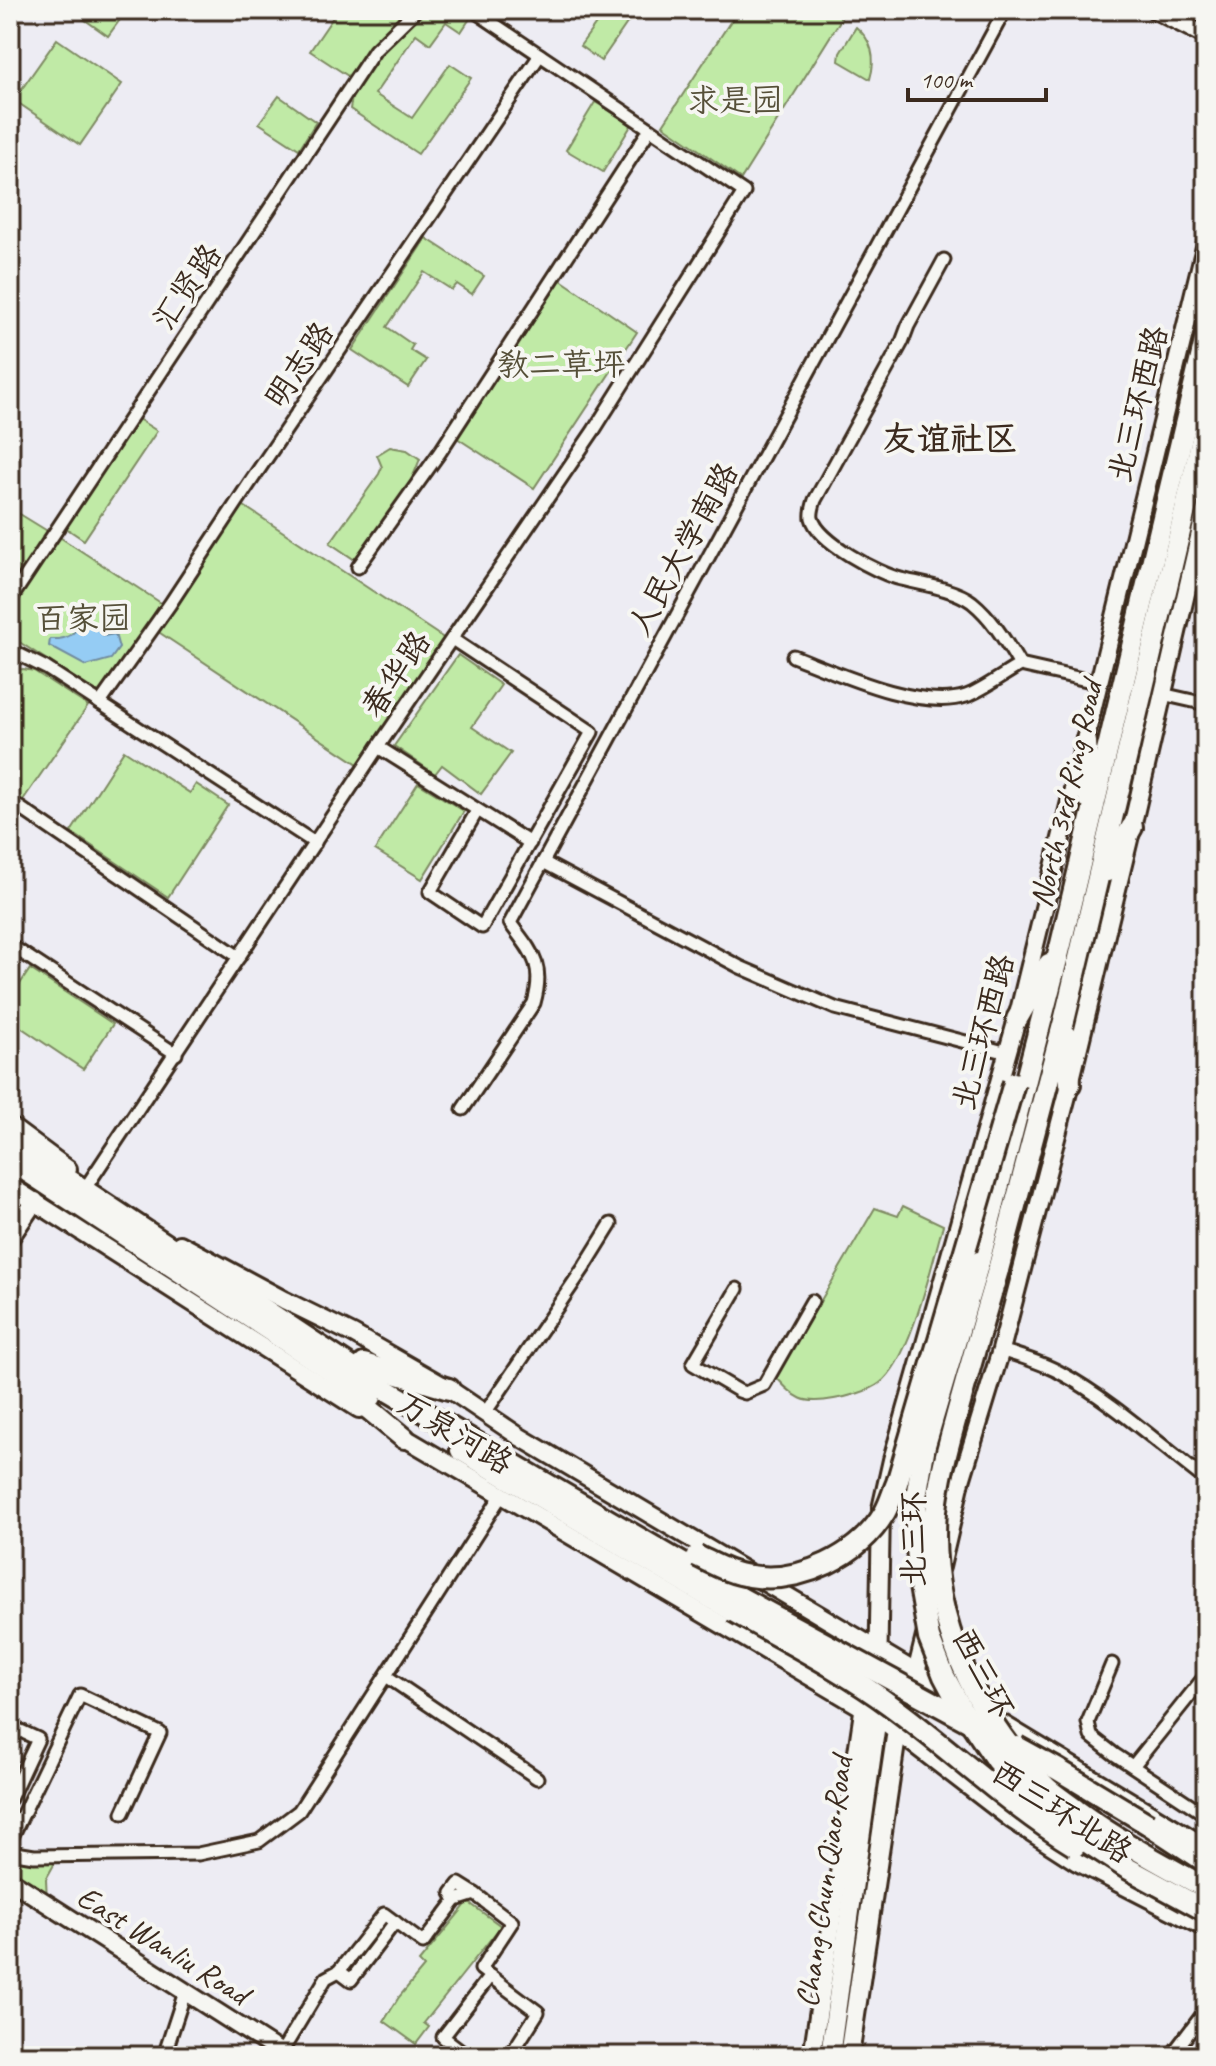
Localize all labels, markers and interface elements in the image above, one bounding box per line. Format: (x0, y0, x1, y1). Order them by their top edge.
scale bar (908, 52, 1046, 102)
text: 100 m (920, 65, 974, 95)
park label: 求是园 (687, 80, 783, 121)
street label: 汇贤路 (143, 236, 231, 338)
street label: 明志路 (255, 314, 343, 416)
street label: 北三环西路 (1099, 321, 1177, 487)
park label: 教二草坪 (497, 344, 625, 385)
district label: 友谊社区 (882, 417, 1018, 460)
street label: 人民大学南路 (619, 455, 747, 643)
park label: 百家园 (35, 598, 131, 639)
street label: 春华路 (352, 623, 440, 725)
street label: North 3rd Ring Road (1020, 672, 1113, 911)
street label: 北三环西路 (942, 949, 1024, 1115)
street label: 万泉河路 (390, 1382, 520, 1484)
street label: 北三环 (893, 1491, 934, 1587)
street label: 西三环 (943, 1621, 1023, 1725)
street label: Chang Chun Qiao Road (786, 1750, 862, 2010)
street label: 西三环北路 (984, 1751, 1140, 1873)
street label: East Wanliu Road (69, 1876, 260, 2016)

